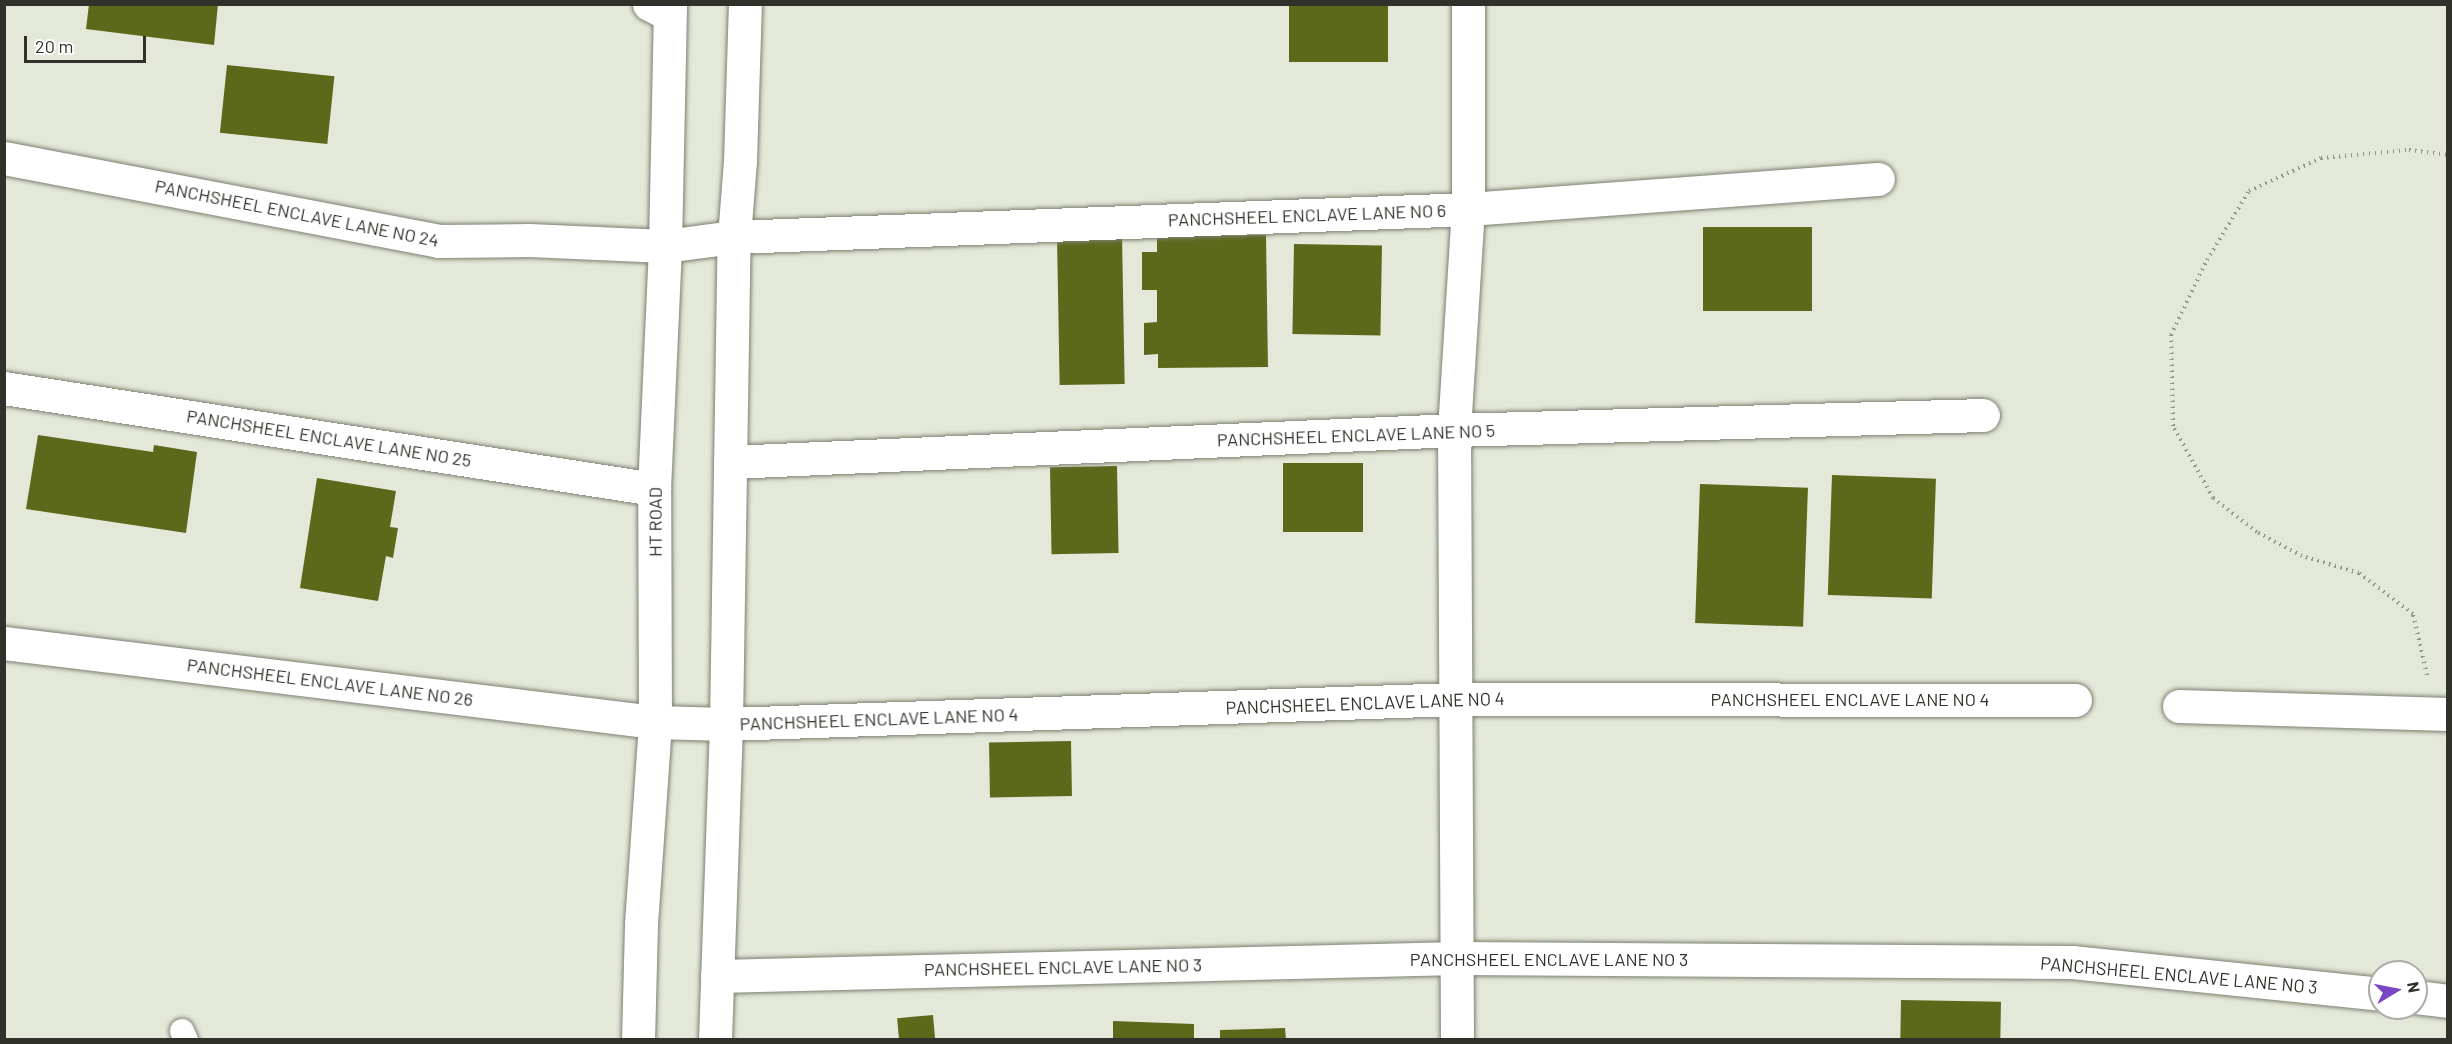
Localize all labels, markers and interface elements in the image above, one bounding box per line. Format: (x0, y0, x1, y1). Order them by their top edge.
scale bar (27, 24, 148, 62)
text: 20 m (35, 35, 73, 57)
street label: PANCHSHEEL ENCLAVE LANE NO 24 (153, 175, 441, 251)
street label: PANCHSHEEL ENCLAVE LANE NO 6 (1168, 199, 1446, 231)
street label: PANCHSHEEL ENCLAVE LANE NO 25 (185, 405, 473, 471)
street label: PANCHSHEEL ENCLAVE LANE NO 5 (1217, 419, 1495, 451)
street label: HT ROAD (644, 487, 666, 557)
street label: PANCHSHEEL ENCLAVE LANE NO 26 (186, 654, 474, 710)
street label: PANCHSHEEL ENCLAVE LANE NO 4 (1225, 687, 1505, 719)
street label: PANCHSHEEL ENCLAVE LANE NO 4 (1711, 688, 1989, 710)
street label: PANCHSHEEL ENCLAVE LANE NO 4 (739, 703, 1019, 735)
street label: PANCHSHEEL ENCLAVE LANE NO 3 (1410, 948, 1688, 970)
street label: PANCHSHEEL ENCLAVE LANE NO 3 (2039, 952, 2319, 998)
street label: PANCHSHEEL ENCLAVE LANE NO 3 (924, 954, 1202, 980)
north arrow (2368, 960, 2428, 1020)
text: N (2404, 980, 2425, 994)

